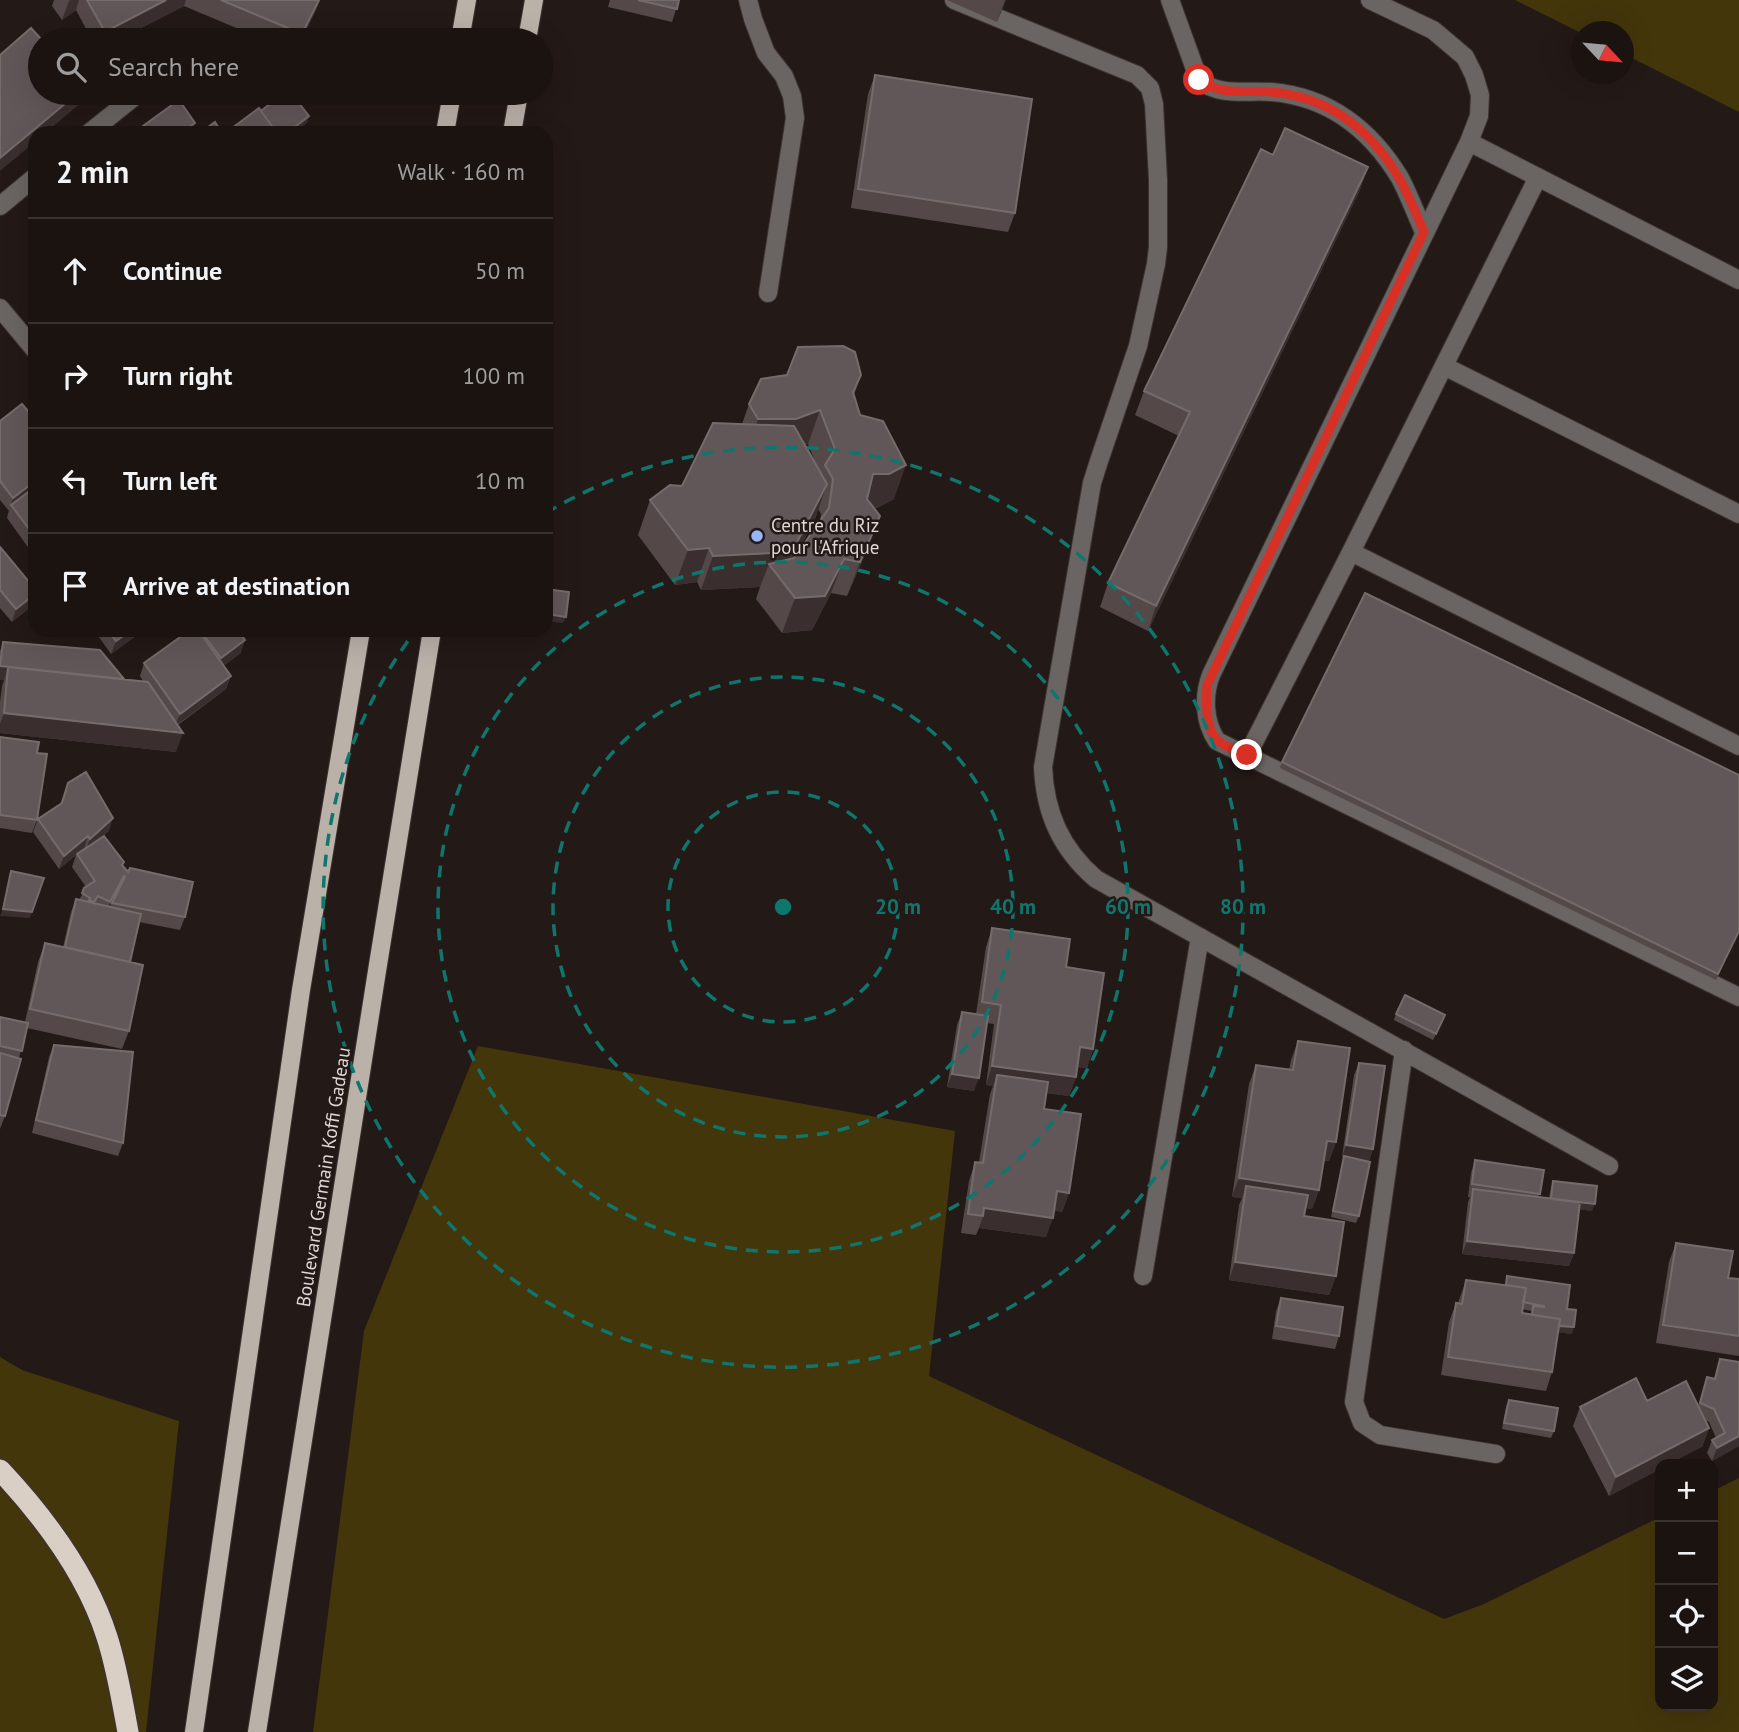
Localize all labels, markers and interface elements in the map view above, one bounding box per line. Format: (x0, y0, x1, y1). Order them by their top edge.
north arrow (1571, 21, 1634, 84)
search box (28, 28, 553, 105)
icon: search (52, 48, 90, 86)
text: Search here (108, 50, 239, 83)
route start (1183, 64, 1214, 95)
text: 2 min (56, 152, 129, 191)
text: Walk · 160 m (398, 157, 525, 186)
icon: ahead (56, 252, 94, 290)
text: Continue (123, 254, 222, 287)
text: 50 m (475, 256, 525, 285)
icon: right (56, 357, 94, 395)
text: Turn right (123, 359, 232, 392)
text: 100 m (463, 361, 525, 390)
icon: left (56, 462, 94, 500)
text: Turn left (123, 464, 217, 497)
text: 10 m (475, 466, 525, 495)
place label: Centre du Riz pour l'Afrique (771, 513, 879, 559)
marker: Centre du Riz pour l'Afrique (749, 528, 765, 544)
icon: arrive (56, 567, 94, 605)
text: Arrive at destination (123, 569, 350, 602)
route end (1231, 739, 1262, 770)
text: 20 m (875, 893, 921, 920)
text: 40 m (990, 893, 1036, 920)
text: 60 m (1105, 893, 1151, 920)
text: 80 m (1220, 893, 1266, 920)
centre of rings (771, 895, 795, 919)
street label: Boulevard Germain Koffi Gadeau (291, 1046, 355, 1308)
map controls (1655, 1459, 1718, 1711)
button: + (1655, 1459, 1718, 1522)
button: − (1655, 1522, 1718, 1585)
button: locate (1655, 1585, 1718, 1648)
button: layers (1655, 1648, 1718, 1711)

